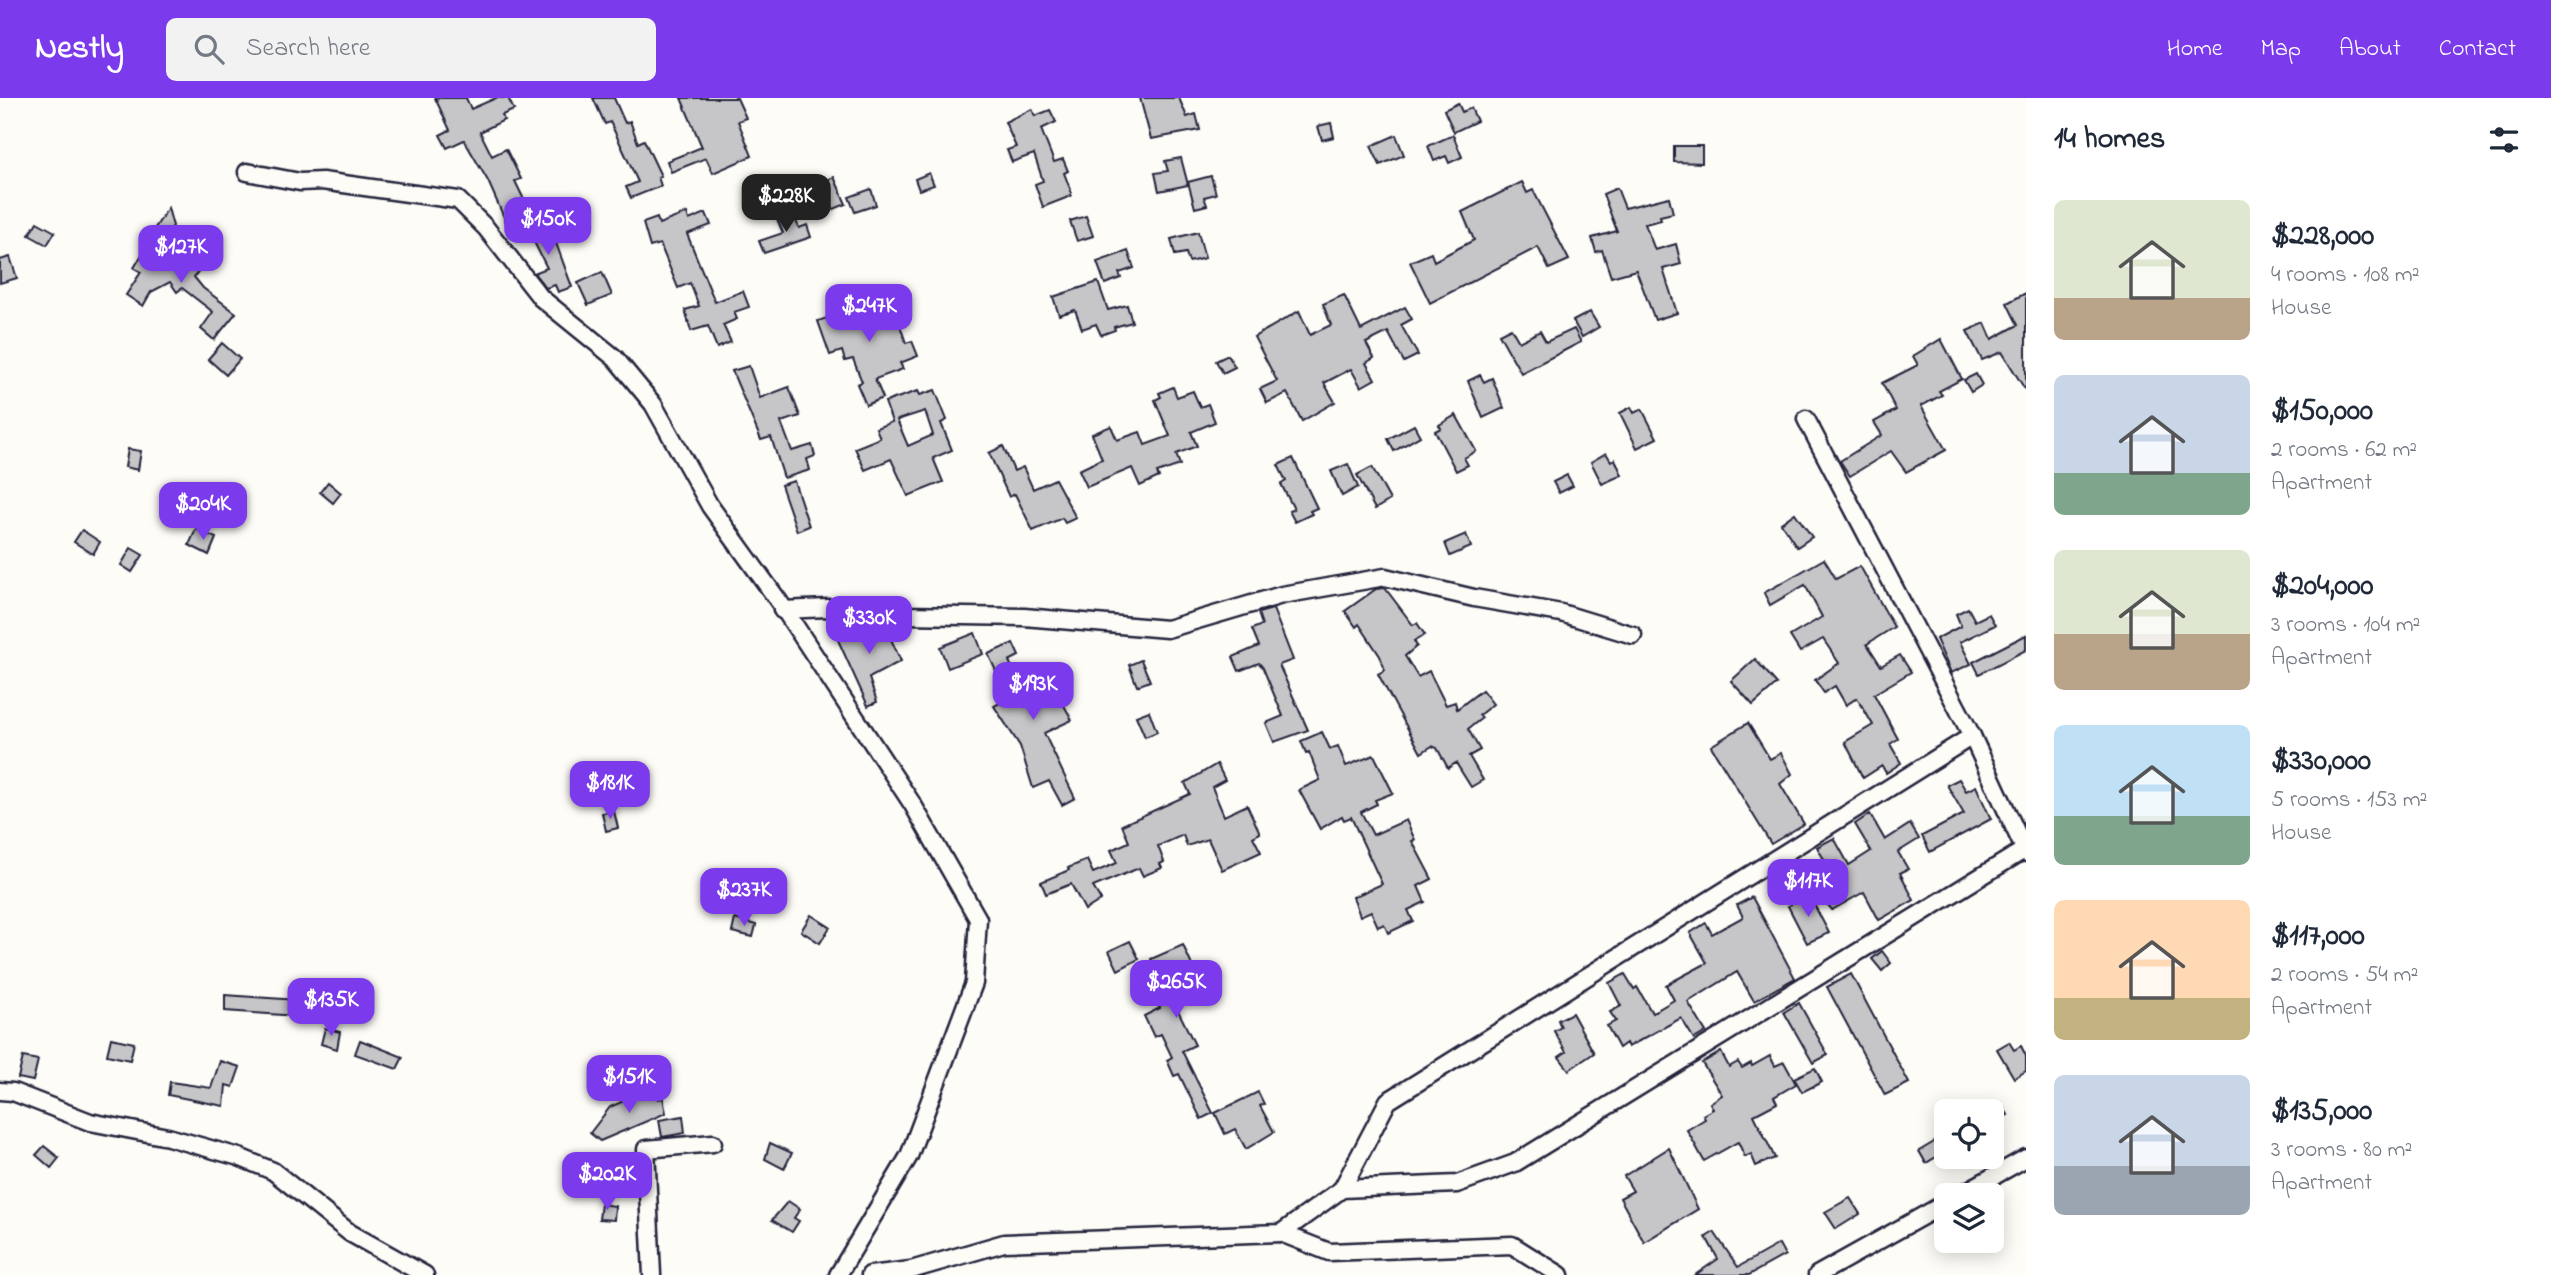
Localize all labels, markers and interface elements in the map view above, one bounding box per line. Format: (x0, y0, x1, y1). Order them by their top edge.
search box (166, 18, 656, 81)
text: Nestly (35, 25, 124, 73)
icon: search (190, 30, 228, 68)
text: Search here (246, 30, 370, 68)
text: Home (2167, 32, 2223, 67)
text: Map (2261, 32, 2301, 67)
text: About (2339, 32, 2401, 67)
text: Contact (2439, 32, 2516, 67)
text: 14 homes (2054, 118, 2165, 162)
icon: filters (2485, 121, 2523, 159)
pin: $228K (737, 174, 835, 234)
text: $228K (758, 180, 814, 213)
pin: $150K (499, 198, 597, 257)
text: $150K (520, 203, 576, 236)
text: $228,000 (2271, 215, 2374, 259)
pin: $127K (132, 226, 230, 285)
icon: home (2110, 228, 2194, 312)
text: $127K (154, 231, 208, 264)
text: 4 rooms · 108 m² (2271, 259, 2420, 292)
pin: $247K (820, 285, 918, 344)
text: $247K (841, 290, 897, 323)
text: House (2271, 292, 2331, 325)
text: $150,000 (2271, 390, 2373, 434)
icon: home (2110, 403, 2194, 487)
text: 2 rooms · 62 m² (2271, 434, 2417, 467)
text: Apartment (2271, 467, 2372, 500)
pin: $204K (154, 482, 252, 542)
text: $204K (175, 488, 231, 521)
text: $204,000 (2271, 565, 2373, 609)
icon: home (2110, 578, 2194, 662)
pin: $330K (820, 596, 918, 656)
text: $330K (842, 602, 896, 635)
text: 3 rooms · 104 m² (2271, 609, 2420, 642)
text: Apartment (2271, 642, 2372, 675)
pin: $193K (984, 662, 1082, 722)
text: $193K (1009, 668, 1057, 701)
text: $330,000 (2271, 740, 2371, 784)
icon: home (2110, 753, 2194, 837)
pin: $181K (561, 762, 659, 821)
text: $181K (586, 767, 634, 800)
text: 5 rooms · 153 m² (2271, 784, 2427, 817)
text: House (2271, 817, 2331, 850)
pin: $117K (1759, 860, 1857, 919)
text: $117K (1783, 865, 1833, 898)
pin: $237K (695, 868, 793, 928)
text: $237K (716, 874, 772, 907)
text: $117,000 (2271, 915, 2365, 959)
icon: home (2110, 928, 2194, 1012)
text: 2 rooms · 54 m² (2271, 959, 2418, 992)
pin: $265K (1127, 960, 1225, 1020)
text: $265K (1146, 966, 1206, 999)
pin: $135K (282, 978, 380, 1038)
text: $135K (303, 984, 359, 1017)
text: Apartment (2271, 992, 2372, 1025)
pin: $151K (580, 1056, 678, 1115)
text: $151K (603, 1061, 655, 1094)
text: $135,000 (2271, 1090, 2372, 1134)
map controls (1934, 1099, 2004, 1253)
button: locate (1934, 1099, 2004, 1169)
icon: home (2110, 1103, 2194, 1187)
text: 3 rooms · 80 m² (2271, 1134, 2412, 1167)
pin: $202K (558, 1152, 656, 1212)
text: $202K (578, 1158, 636, 1191)
text: Apartment (2271, 1167, 2372, 1200)
button: layers (1934, 1183, 2004, 1253)

